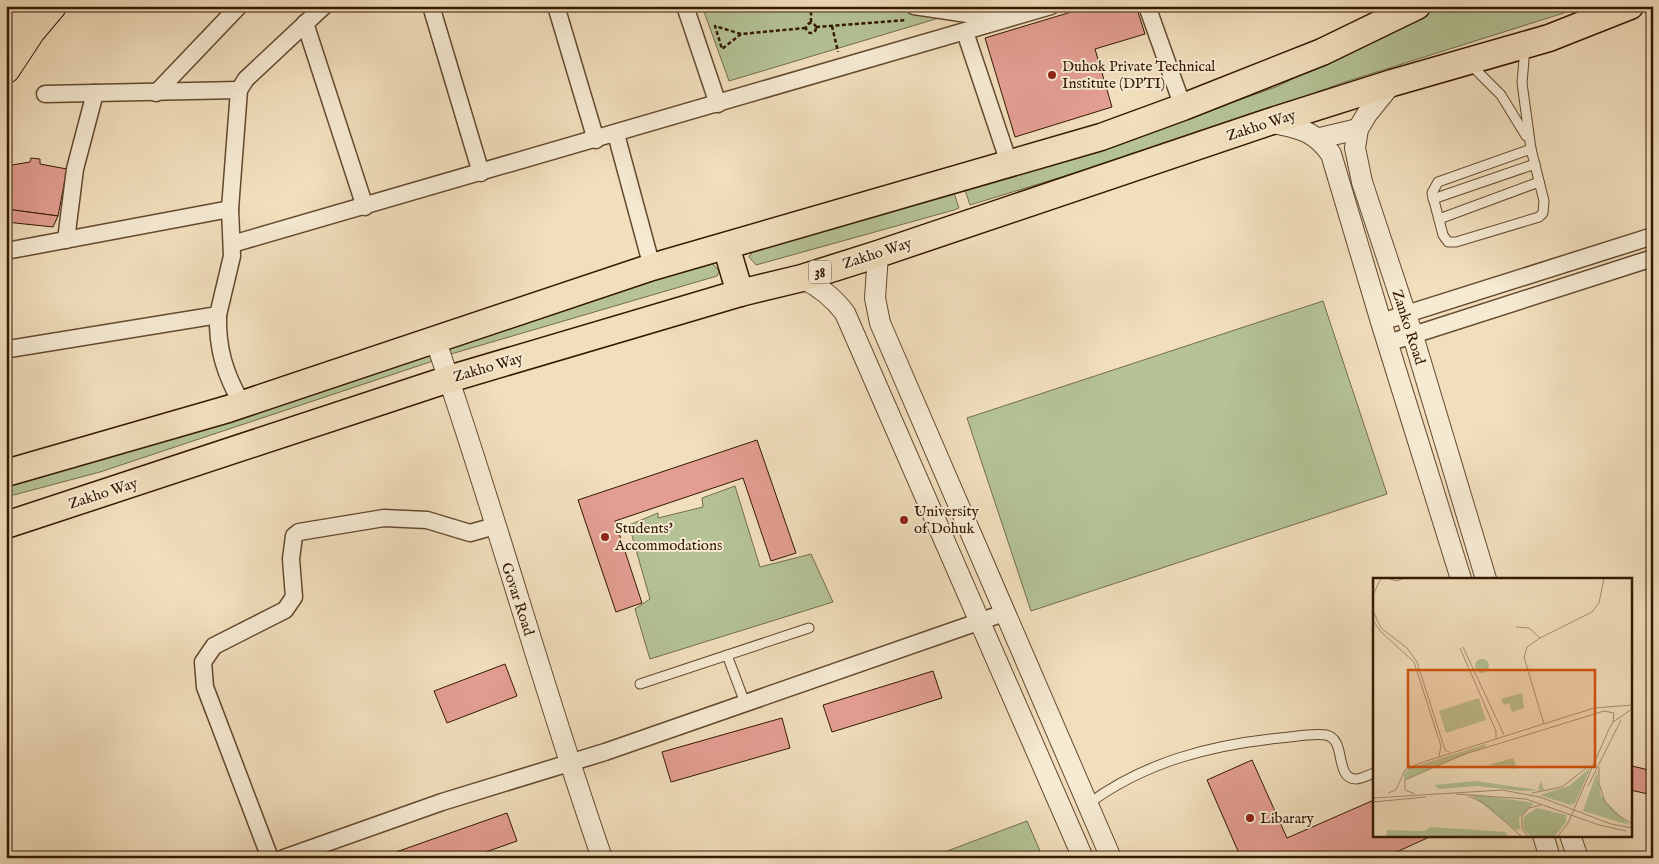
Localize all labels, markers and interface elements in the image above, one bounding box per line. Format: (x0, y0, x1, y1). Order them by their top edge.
place label: Duhok Private Technical Institute (DPTI) (1062, 57, 1216, 93)
marker: Duhok Private Technical Institute (DPTI) (1046, 69, 1058, 81)
street label: Zakho Way (1224, 105, 1299, 146)
street label: Zakho Way (840, 233, 915, 274)
road number: 38 (809, 260, 831, 284)
street label: Zanko Road (1387, 287, 1430, 368)
street label: Zakho Way (451, 348, 526, 386)
street label: Zakho Way (66, 473, 141, 514)
place label: University of Dohuk (914, 502, 980, 538)
marker: University of Dohuk (898, 514, 910, 526)
place label: Students' Accommodations (614, 519, 722, 555)
marker: Students' Accommodations (599, 531, 611, 543)
street label: Govar Road (497, 560, 539, 639)
inset map (1373, 578, 1632, 836)
place label: Libarary (1260, 809, 1315, 828)
marker: Libarary (1244, 812, 1256, 824)

